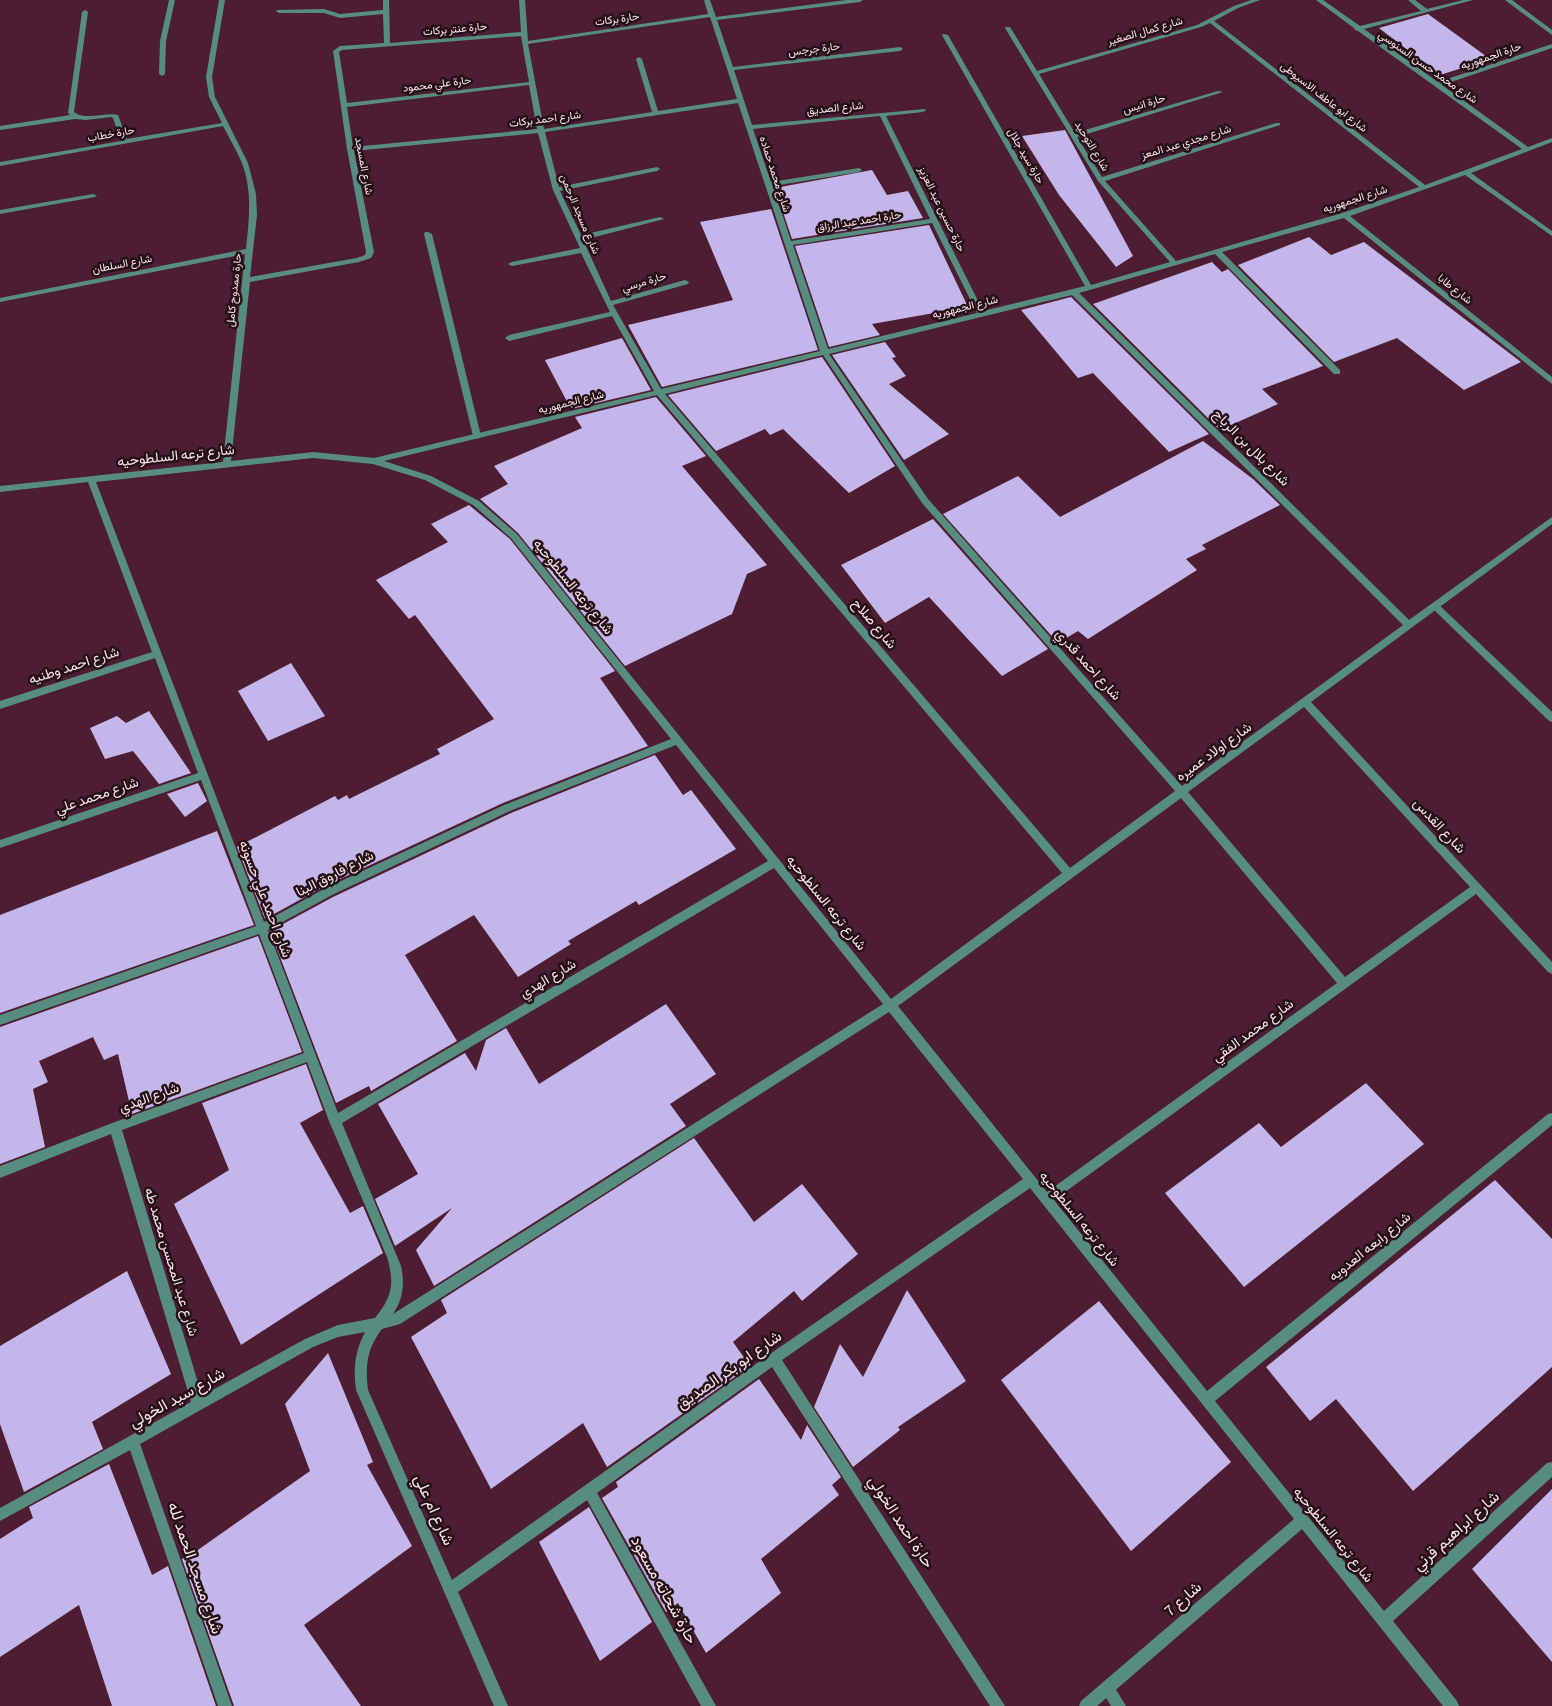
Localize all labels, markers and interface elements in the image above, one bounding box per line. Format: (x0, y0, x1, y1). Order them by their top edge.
street label: حارة بركات (594, 8, 640, 30)
street label: شارع كمال الصغير (1105, 13, 1185, 49)
street label: حارة عنتر بركات (422, 19, 488, 39)
street label: شارع محمد حسن السنوسي (1374, 27, 1481, 109)
street label: حارة جرجس (787, 38, 841, 60)
street label: حارة الجمهوريه (1459, 39, 1523, 73)
street label: شارع ابو عاطف الاسيوطى (1277, 58, 1371, 136)
street label: حارة علي محمود (402, 72, 472, 98)
street label: حارة انيس (1121, 90, 1167, 118)
street label: شارع الصديق (806, 98, 865, 118)
street label: شارع احمد بركات (508, 107, 582, 131)
street label: شارع التوحيد (1071, 118, 1113, 174)
street label: شارع مجدي عبد المعز (1138, 121, 1234, 165)
street label: حارة خطاب (86, 122, 136, 146)
street label: حارة سيد جلال (1004, 125, 1048, 187)
street label: شارع محمد حماده (756, 134, 794, 214)
street label: شارع المسجد (351, 136, 377, 197)
street label: حارة حسين عبد العزيز (914, 163, 969, 254)
street label: شارع مسجد الرحمن (556, 172, 604, 257)
street label: شارع الجمهوريه (1321, 181, 1390, 217)
street label: حارة احمد عبد الرزاق (816, 207, 902, 235)
street label: شارع السلطان (91, 251, 153, 277)
street label: حارة ممدوح كامل (223, 252, 245, 328)
street label: حارة مرسي (620, 269, 669, 297)
street label: شارع طابا (1435, 270, 1476, 308)
street label: شارع الجمهوريه (931, 292, 1000, 322)
street label: شارع الجمهوريه (537, 387, 606, 417)
street label: شارع بلال بن الرباح (1208, 405, 1294, 491)
street label: شارع ترعه السلطوحيه (116, 440, 236, 472)
street label: شارع ترعه السلطوحيه (528, 535, 618, 639)
street label: شارع صلاح (847, 594, 901, 654)
street label: شارع احمد قدري (1050, 625, 1126, 706)
street label: شارع احمد وطنيه (26, 642, 122, 690)
street label: شارع اولاد عميره (1172, 718, 1256, 786)
street label: شارع محمد علي (53, 772, 142, 821)
street label: شارع القدس (1408, 794, 1470, 858)
street label: شارع احمد علي حسونه (232, 837, 297, 961)
street label: شارع فاروق البنا (293, 846, 377, 902)
street label: شارع ترعه السلطوحيه (781, 851, 871, 955)
street label: شارع الهدي (516, 954, 580, 1005)
street label: شارع محمد الفقي (1208, 995, 1299, 1068)
street label: شارع الهدي (116, 1078, 182, 1119)
street label: شارع ترعه السلطوحيه (1034, 1167, 1124, 1271)
street label: شارع عبد المحسن محمد طه (139, 1185, 203, 1339)
street label: شارع رابعه العدويه (1325, 1208, 1415, 1286)
street label: شارع ابو بكر الصديق (672, 1325, 786, 1415)
street label: شارع سيد الخولي (125, 1362, 230, 1435)
street label: شارع ام علي (407, 1471, 459, 1550)
street label: حارة احمد الخولي (861, 1471, 939, 1574)
street label: شارع ترعه السلطوحيه (1288, 1483, 1378, 1587)
street label: شارع ابراهيم قرني (1408, 1486, 1506, 1578)
street label: شارع مسجد الحمد لله (162, 1499, 228, 1637)
street label: حارة شحاته مسعود (625, 1532, 703, 1648)
street label: شارع 7 (1159, 1576, 1207, 1622)

